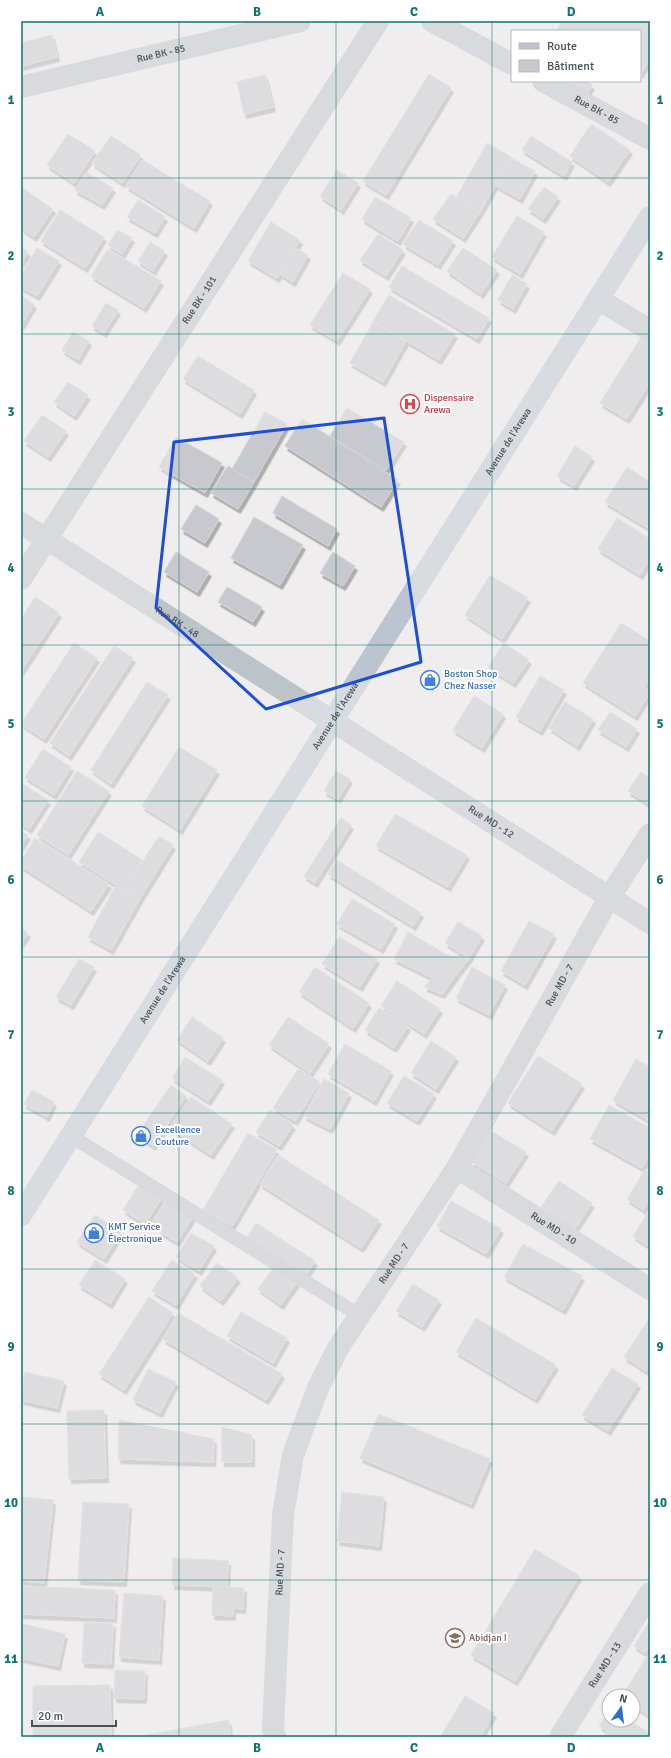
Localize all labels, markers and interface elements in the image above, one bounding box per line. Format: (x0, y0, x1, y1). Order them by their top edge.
text: A (96, 4, 105, 20)
text: B (253, 4, 261, 20)
text: C (410, 4, 418, 20)
text: D (567, 4, 576, 20)
legend (511, 30, 641, 82)
text: Route (547, 39, 577, 54)
street label: Rue BK - 85 (136, 42, 186, 65)
text: Bâtiment (547, 59, 594, 74)
text: 1 (7, 92, 15, 108)
text: 1 (656, 92, 664, 108)
street label: Rue BK - 85 (572, 93, 621, 127)
text: 2 (7, 248, 15, 264)
text: 2 (656, 248, 664, 264)
street label: Rue BK - 101 (180, 274, 219, 326)
place label: Dispensaire Arewa (424, 392, 474, 416)
hospital icon: Dispensaire Arewa (399, 393, 421, 415)
text: 3 (7, 404, 15, 420)
text: 3 (656, 404, 664, 420)
street label: Avenue de l'Arewa (483, 406, 534, 478)
text: 4 (7, 560, 15, 576)
text: 4 (656, 560, 664, 576)
street label: Rue BK - 48 (153, 604, 201, 641)
place label: Boston Shop Chez Nasser (444, 668, 497, 692)
shop icon: Boston Shop Chez Nasser (419, 669, 441, 691)
street label: Avenue de l'Arewa (310, 680, 361, 752)
text: 5 (7, 716, 15, 732)
text: 5 (656, 716, 664, 732)
street label: Rue MD - 12 (466, 803, 516, 841)
text: 6 (7, 872, 15, 888)
text: 6 (656, 872, 664, 888)
street label: Avenue de l'Arewa (137, 954, 189, 1026)
street label: Rue MD - 7 (543, 962, 576, 1008)
text: 7 (7, 1027, 15, 1043)
text: 7 (656, 1027, 664, 1043)
place label: Excellence Couture (155, 1124, 201, 1148)
shop icon: Excellence Couture (130, 1125, 152, 1147)
text: 8 (7, 1183, 15, 1199)
text: 8 (656, 1183, 664, 1199)
street label: Rue MD - 10 (528, 1210, 579, 1247)
place label: KMT Service Électronique (108, 1221, 162, 1245)
shop icon: KMT Service Électronique (83, 1222, 105, 1244)
street label: Rue MD - 7 (376, 1241, 412, 1286)
text: 9 (7, 1339, 15, 1355)
text: 9 (656, 1339, 664, 1355)
text: 10 (4, 1495, 18, 1511)
text: 10 (653, 1495, 667, 1511)
street label: Rue MD - 7 (273, 1549, 287, 1596)
school or university icon: Abidjan I (444, 1627, 466, 1649)
place label: Abidjan I (469, 1632, 507, 1644)
street label: Rue MD - 13 (586, 1640, 624, 1690)
text: 11 (4, 1651, 18, 1667)
text: 11 (653, 1651, 667, 1667)
north arrow (601, 1688, 641, 1728)
text: N (618, 1692, 629, 1706)
scale bar (32, 1702, 116, 1728)
text: 20 m (38, 1709, 63, 1724)
text: A (96, 1740, 105, 1756)
text: B (253, 1740, 261, 1756)
text: C (410, 1740, 418, 1756)
text: D (567, 1740, 576, 1756)

